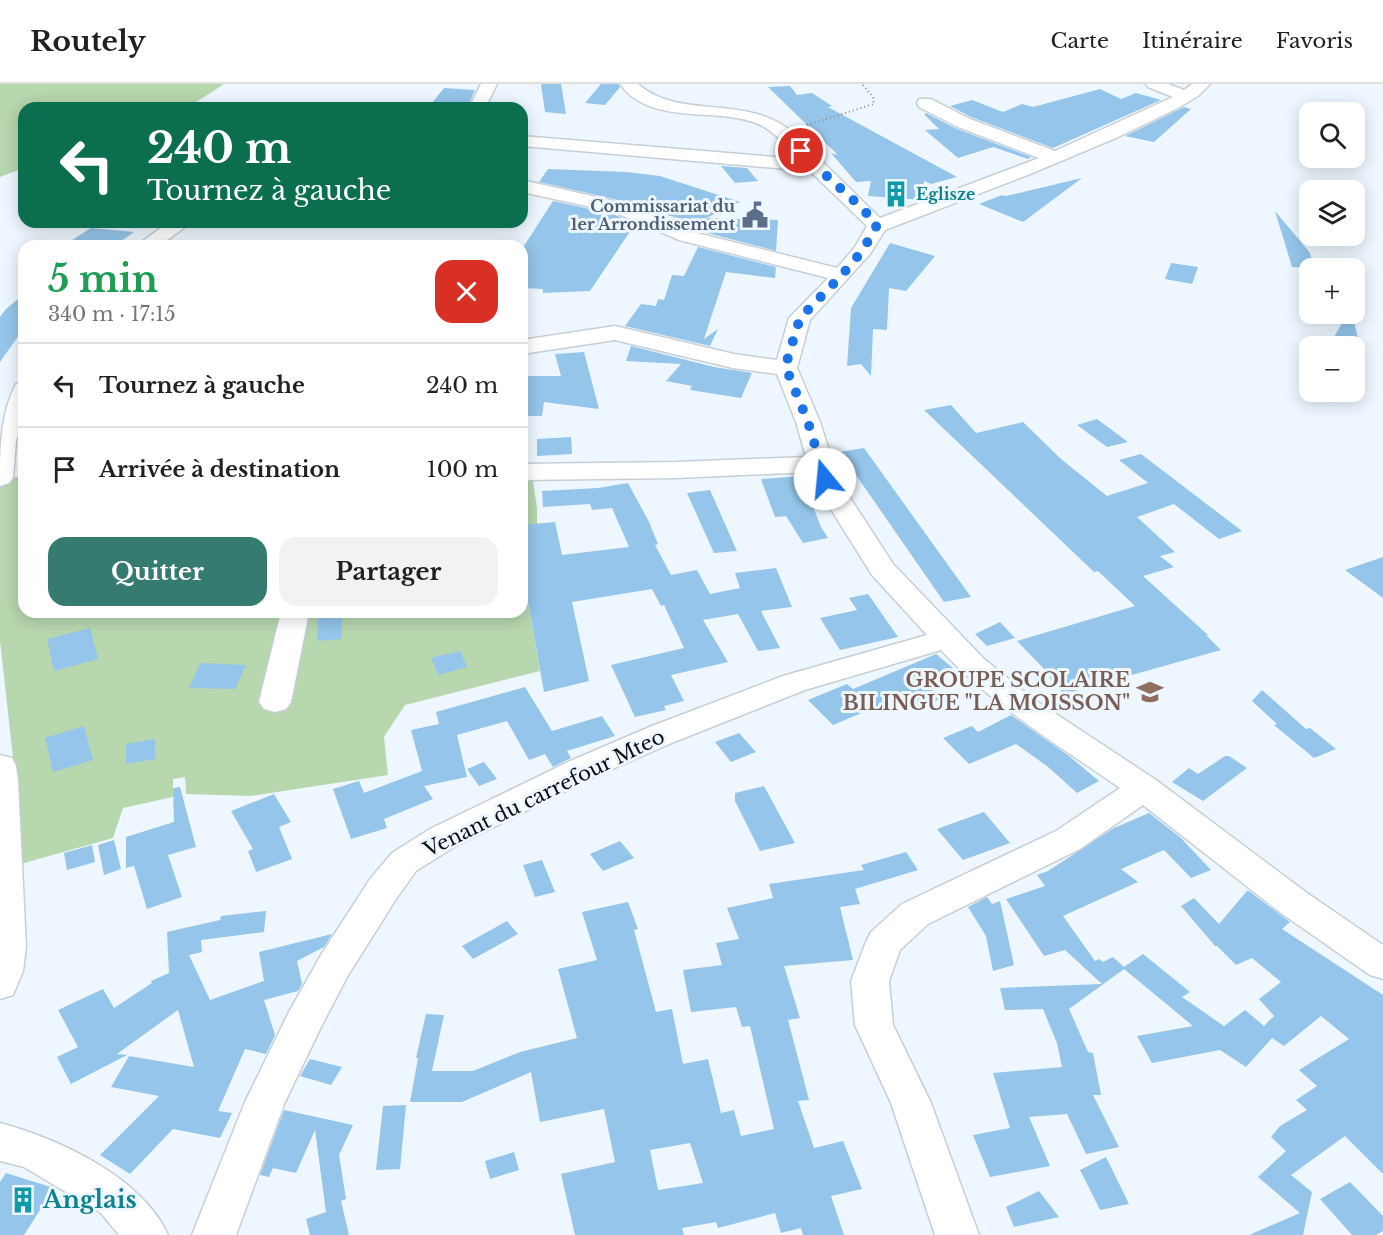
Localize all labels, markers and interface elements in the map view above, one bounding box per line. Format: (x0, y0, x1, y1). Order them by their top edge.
text: Routely (30, 24, 146, 59)
text: Carte (1051, 28, 1109, 54)
text: Itinéraire (1142, 28, 1243, 54)
text: Favoris (1276, 28, 1353, 54)
map controls (1299, 102, 1365, 402)
button: search (1299, 102, 1365, 168)
text: 240 m (147, 122, 292, 174)
pin (775, 125, 826, 176)
icon: left (48, 126, 126, 204)
icon: arrive (784, 134, 817, 167)
text: Tournez à gauche (147, 174, 391, 207)
building icon: Eglisze (881, 179, 911, 209)
button: layers (1299, 180, 1365, 246)
place label: Eglisze (916, 184, 975, 204)
place label: Commissariat du 1er Arrondissement (570, 196, 736, 234)
public building icon: Commissariat du 1er Arrondissement (740, 200, 770, 230)
text: 5 min (48, 257, 158, 302)
button: + (1299, 258, 1365, 324)
button: close (435, 260, 498, 323)
text: 340 m · 17:15 (48, 302, 176, 326)
button: − (1299, 336, 1365, 402)
icon: left (48, 369, 81, 402)
text: Tournez à gauche (99, 372, 305, 399)
text: 240 m (426, 372, 498, 399)
position arrow (793, 447, 857, 511)
icon: arrive (48, 453, 81, 486)
text: Arrivée à destination (99, 456, 340, 483)
text: 100 m (427, 456, 498, 483)
button: Quitter (48, 537, 267, 606)
button: Partager (279, 537, 498, 606)
place label: GROUPE SCOLAIRE BILINGUE "LA MOISSON" (843, 668, 1130, 715)
school or university icon: GROUPE SCOLAIRE BILINGUE "LA MOISSON" (1135, 677, 1165, 707)
street label: Venant du carrefour Mteo (419, 724, 668, 862)
building icon: Anglais (8, 1185, 38, 1215)
place label: Anglais (42, 1185, 137, 1214)

